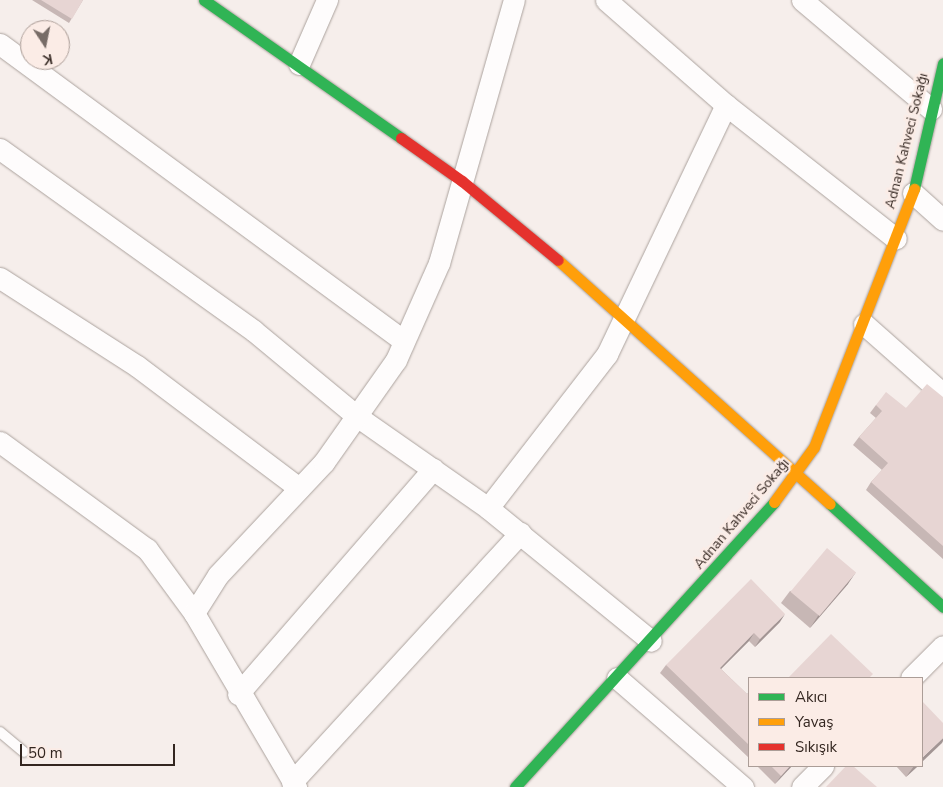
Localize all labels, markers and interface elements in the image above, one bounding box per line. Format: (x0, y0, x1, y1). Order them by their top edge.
north arrow (20, 20, 70, 70)
text: K (41, 49, 54, 69)
street label: Adnan Kahveci Sokağı (882, 71, 932, 211)
street label: Adnan Kahveci Sokağı (691, 455, 793, 573)
legend (748, 677, 923, 767)
text: Akıcı (795, 687, 827, 707)
text: Yavaş (795, 712, 833, 732)
scale bar (22, 734, 178, 766)
text: Sıkışık (795, 737, 837, 757)
text: 50 m (28, 743, 63, 763)

